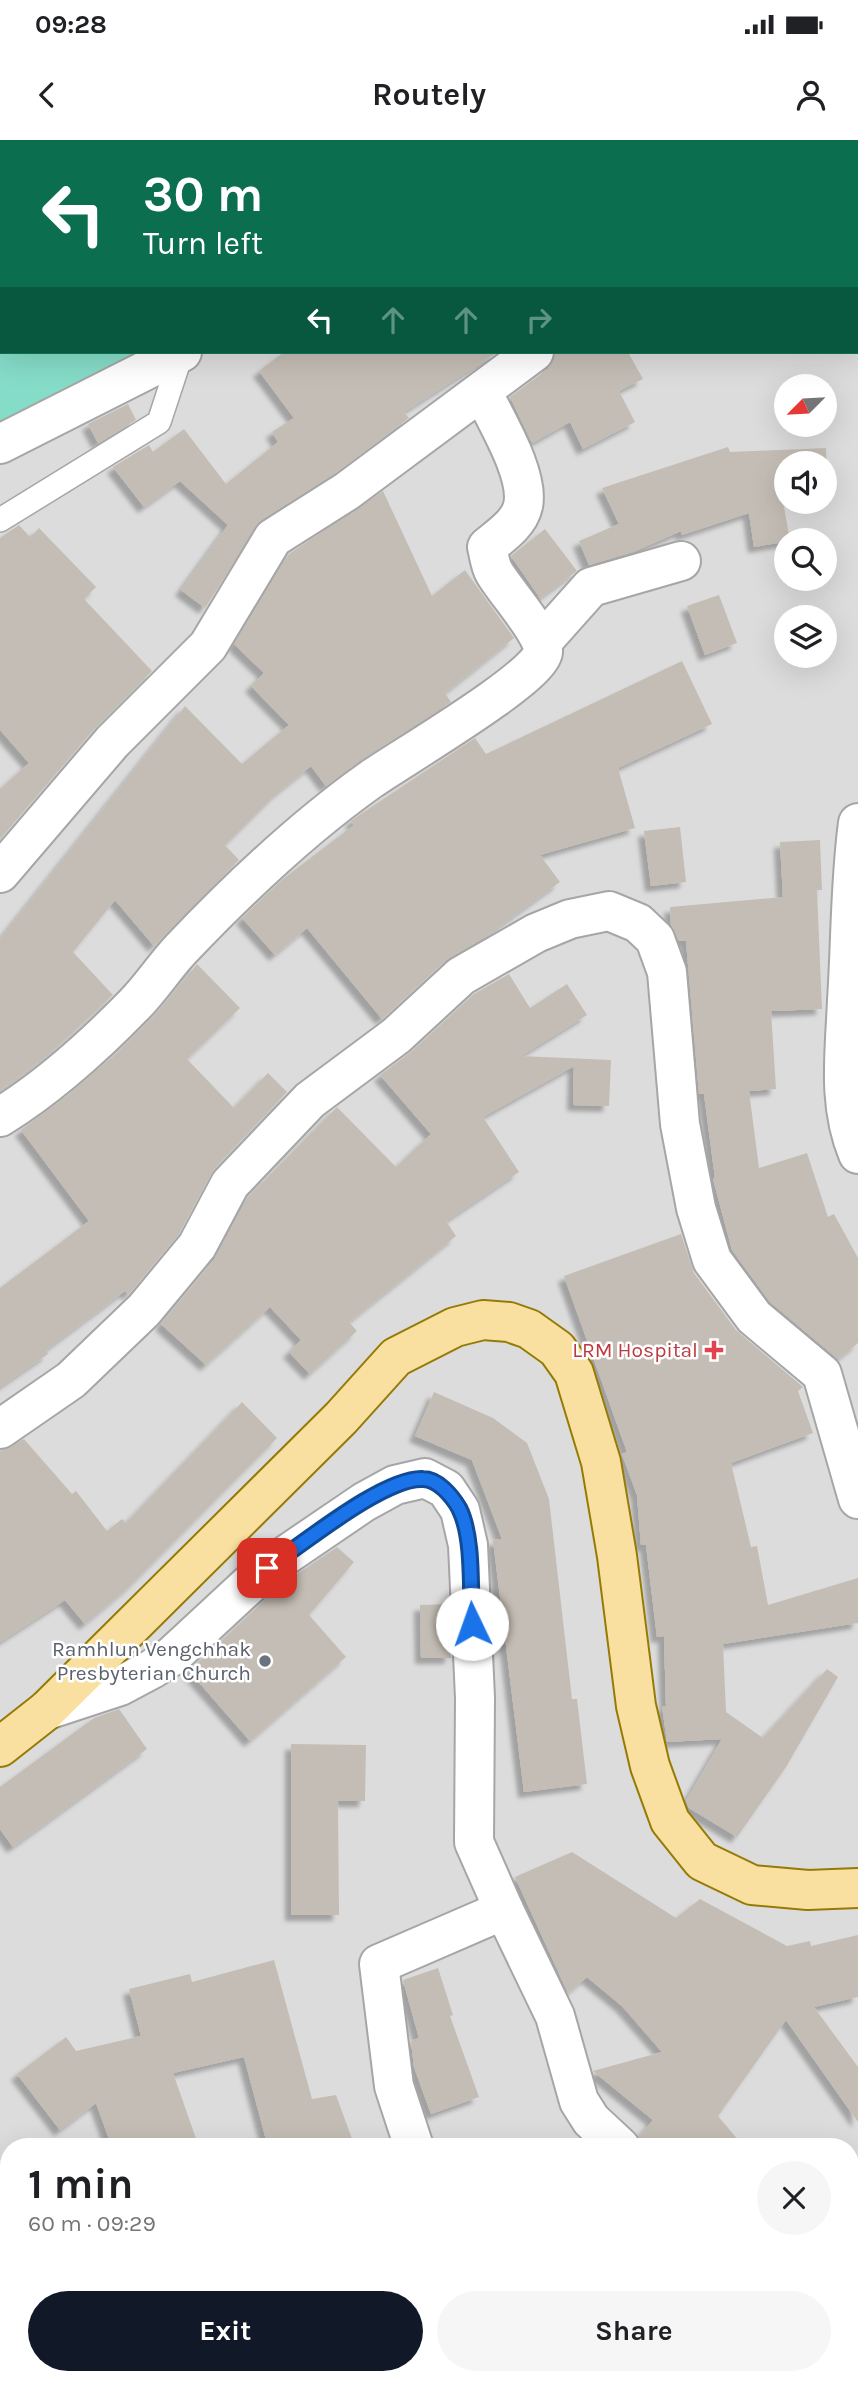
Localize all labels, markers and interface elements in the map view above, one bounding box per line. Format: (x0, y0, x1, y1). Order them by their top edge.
text: 09:28 (35, 9, 107, 40)
icon: back (28, 76, 66, 114)
text: Routely (372, 76, 486, 113)
icon: person (792, 76, 830, 114)
text: 30 m (143, 166, 263, 223)
icon: left (28, 168, 119, 259)
text: Turn left (143, 225, 263, 262)
icon: left (301, 301, 339, 339)
icon: ahead (374, 301, 412, 339)
icon: ahead (447, 301, 485, 339)
icon: right (520, 301, 558, 339)
north arrow (774, 374, 836, 438)
map controls (774, 374, 837, 668)
button: sound (774, 451, 837, 514)
button: search (774, 528, 837, 591)
button: layers (774, 605, 837, 668)
place label: LRM Hospital (572, 1338, 698, 1362)
marker: LRM Hospital (704, 1340, 724, 1360)
pin (237, 1538, 297, 1598)
icon: arrive (248, 1549, 286, 1587)
position arrow (435, 1587, 509, 1661)
place label: Ramhlun Vengchhak Presbyterian Church (52, 1637, 251, 1685)
marker: Ramhlun Vengchhak Presbyterian Church (257, 1653, 273, 1669)
text: 1 min (28, 2159, 133, 2209)
button: close (757, 2161, 831, 2235)
text: 60 m · 09:29 (28, 2210, 156, 2237)
button: Exit (28, 2291, 423, 2371)
button: Share (437, 2291, 831, 2371)

